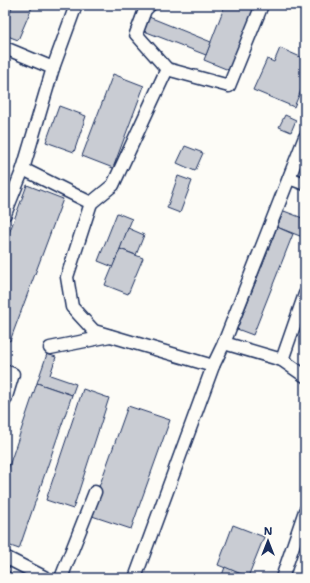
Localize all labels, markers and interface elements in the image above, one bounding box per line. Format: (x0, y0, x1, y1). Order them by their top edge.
north arrow (248, 521, 288, 561)
text: N (264, 524, 273, 539)

